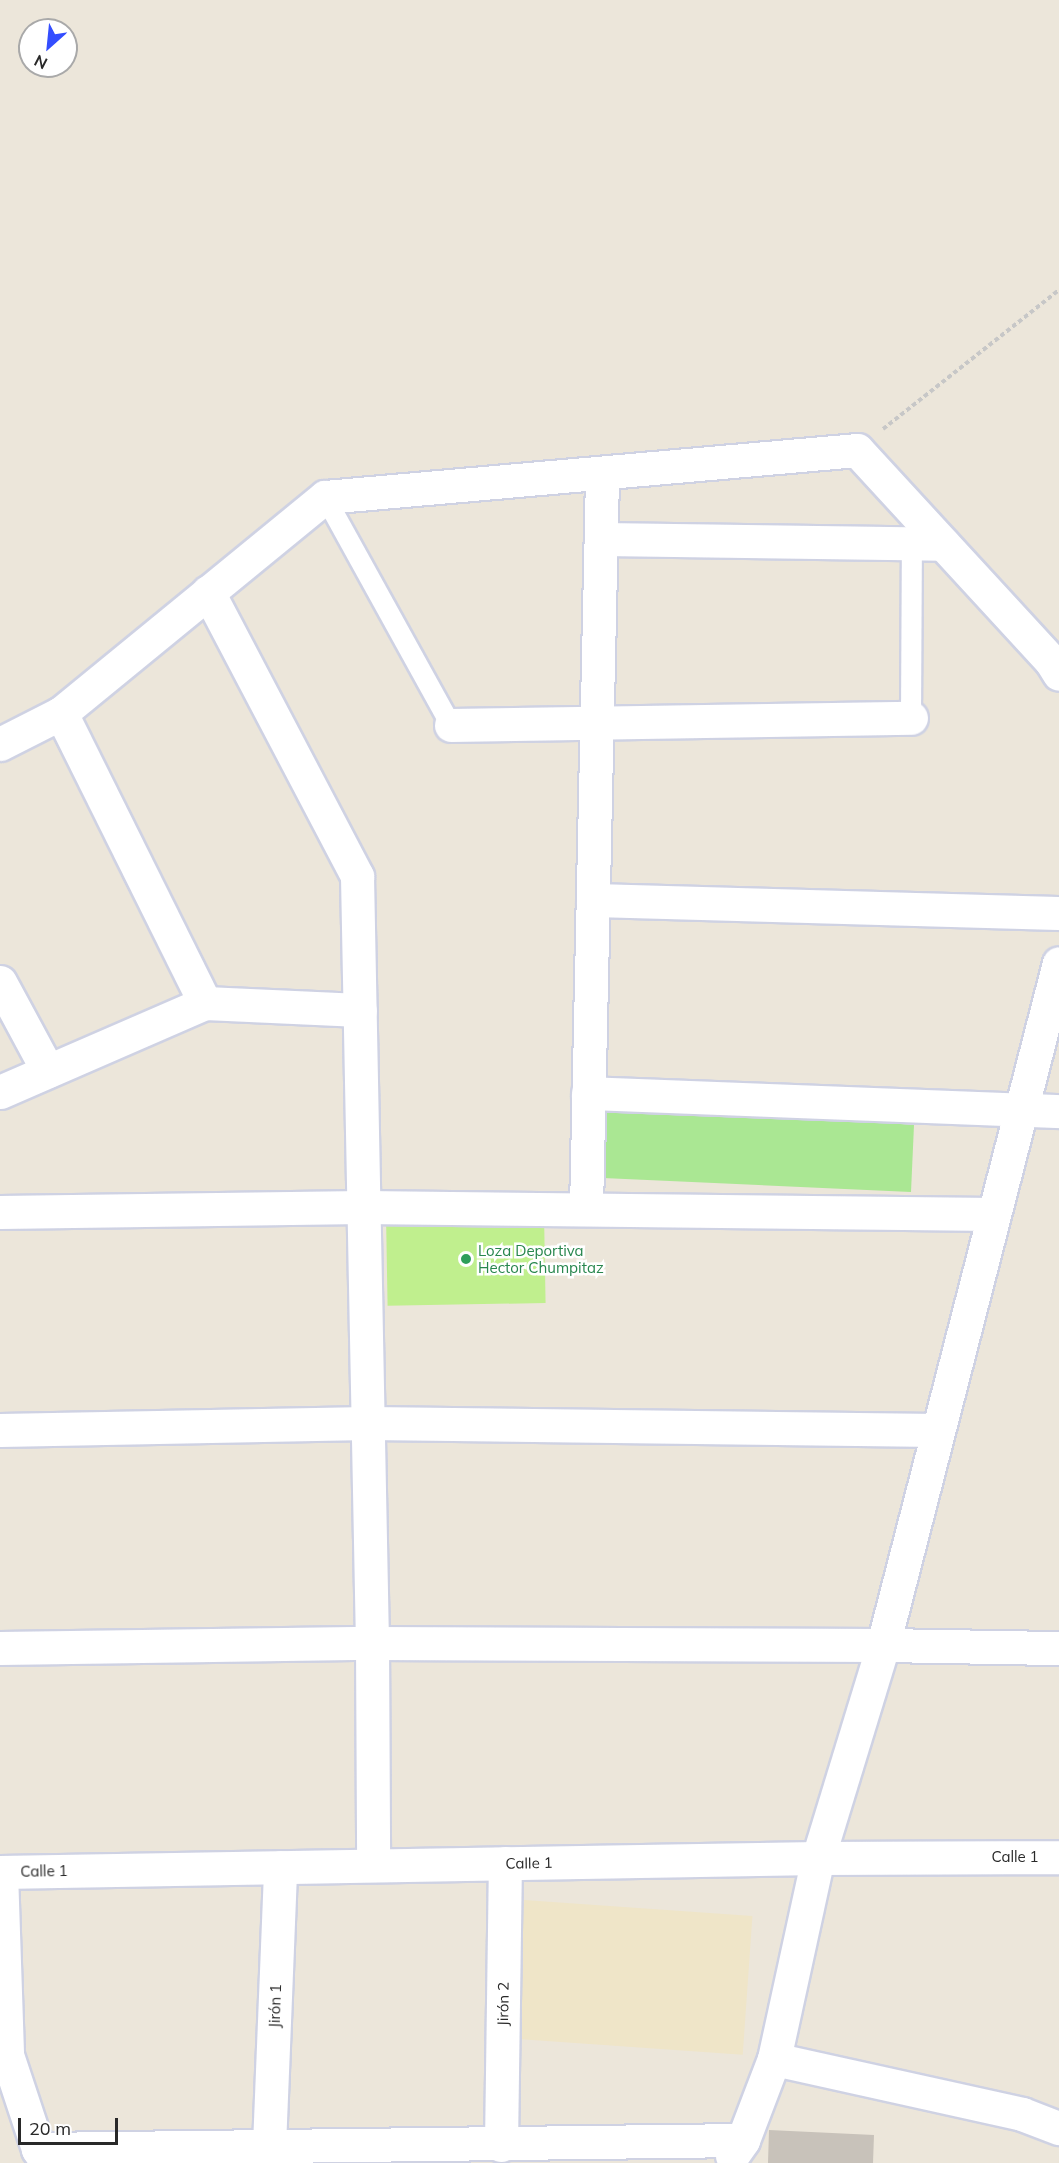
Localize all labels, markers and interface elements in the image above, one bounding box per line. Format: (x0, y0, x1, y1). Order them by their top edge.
north arrow (18, 18, 78, 78)
text: N (31, 51, 51, 74)
place label: Loza Deportiva Hector Chumpitaz (478, 1241, 604, 1276)
marker: Loza Deportiva Hector Chumpitaz (459, 1252, 473, 1266)
street label: Calle 1 (991, 1848, 1039, 1866)
street label: Calle 1 (505, 1854, 553, 1872)
street label: Calle 1 (20, 1862, 68, 1880)
street label: Jirón 2 (494, 1982, 512, 2026)
street label: Jirón 1 (265, 1984, 285, 2028)
scale bar (21, 2106, 122, 2144)
text: 20 m (29, 2117, 71, 2140)

